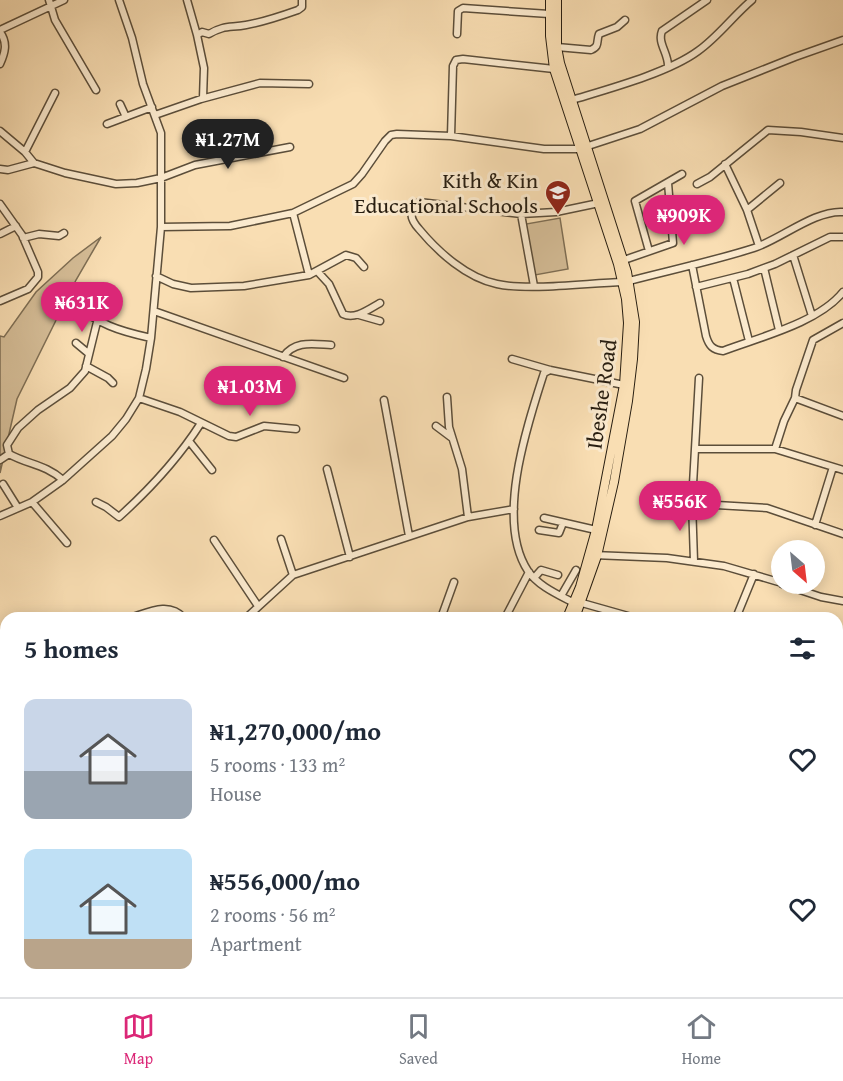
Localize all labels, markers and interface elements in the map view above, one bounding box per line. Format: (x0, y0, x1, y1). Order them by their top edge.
pin: ₦1.27M (179, 119, 277, 170)
text: ₦1.27M (196, 124, 260, 153)
place label: Kith & Kin Educational Schools (354, 164, 539, 221)
school or university icon: Kith & Kin Educational Schools (543, 178, 573, 216)
pin: ₦909K (642, 195, 726, 246)
text: ₦909K (657, 200, 711, 229)
pin: ₦631K (40, 282, 124, 333)
text: ₦631K (55, 287, 109, 316)
street label: Ibeshe Road (577, 337, 625, 451)
pin: ₦1.03M (201, 366, 299, 417)
text: ₦1.03M (218, 371, 282, 400)
pin: ₦556K (638, 481, 722, 532)
text: ₦556K (653, 486, 707, 515)
north arrow (771, 540, 825, 594)
map controls (771, 540, 825, 594)
text: 5 homes (24, 629, 119, 668)
icon: filters (786, 632, 819, 665)
text: ₦1,270,000/mo (210, 711, 381, 750)
icon: home (72, 723, 144, 795)
icon: heart (786, 743, 819, 776)
text: 5 rooms · 133 m² (210, 750, 345, 779)
text: House (210, 779, 262, 808)
text: ₦556,000/mo (210, 861, 360, 900)
icon: home (72, 873, 144, 945)
icon: heart (786, 893, 819, 926)
text: 2 rooms · 56 m² (210, 900, 336, 929)
text: Apartment (210, 929, 302, 958)
tab: Map (122, 1010, 155, 1070)
tab: Saved (399, 1010, 438, 1070)
tab: Home (682, 1010, 721, 1070)

